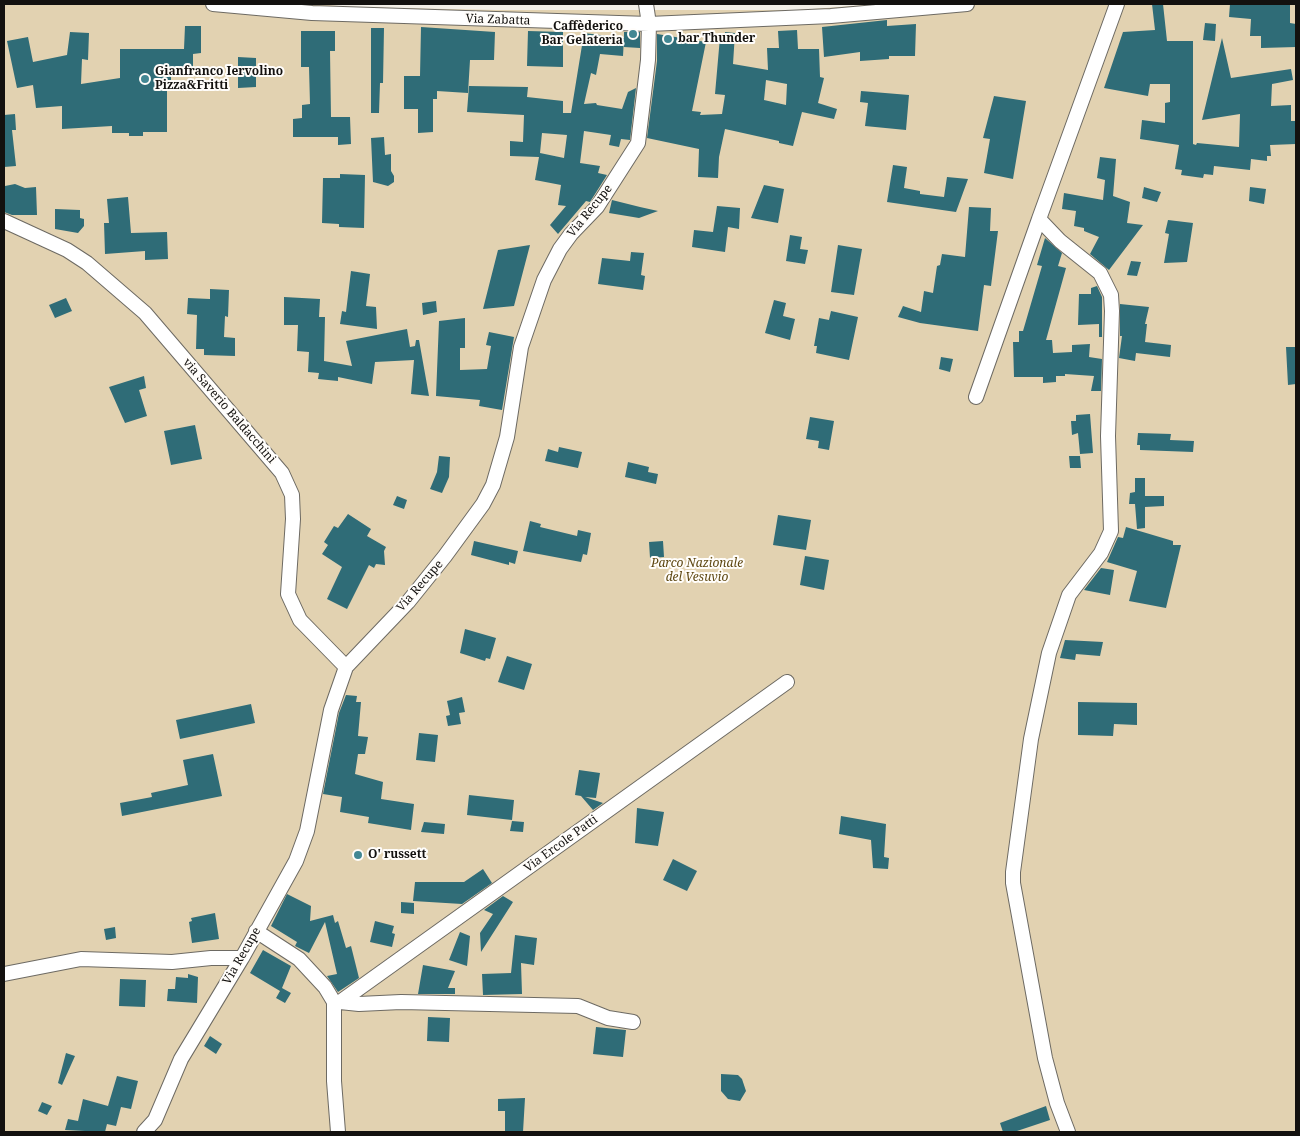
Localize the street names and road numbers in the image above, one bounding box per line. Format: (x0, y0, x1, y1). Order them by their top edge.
street label: Via Zabatta (465, 12, 531, 28)
street label: Via Recupe (564, 182, 616, 240)
street label: via Saverio Baldacchini (180, 356, 278, 466)
street label: Via Recupe (394, 557, 446, 615)
street label: Via Ercole Patti (521, 813, 601, 875)
street label: Via Recupe (220, 925, 264, 987)

